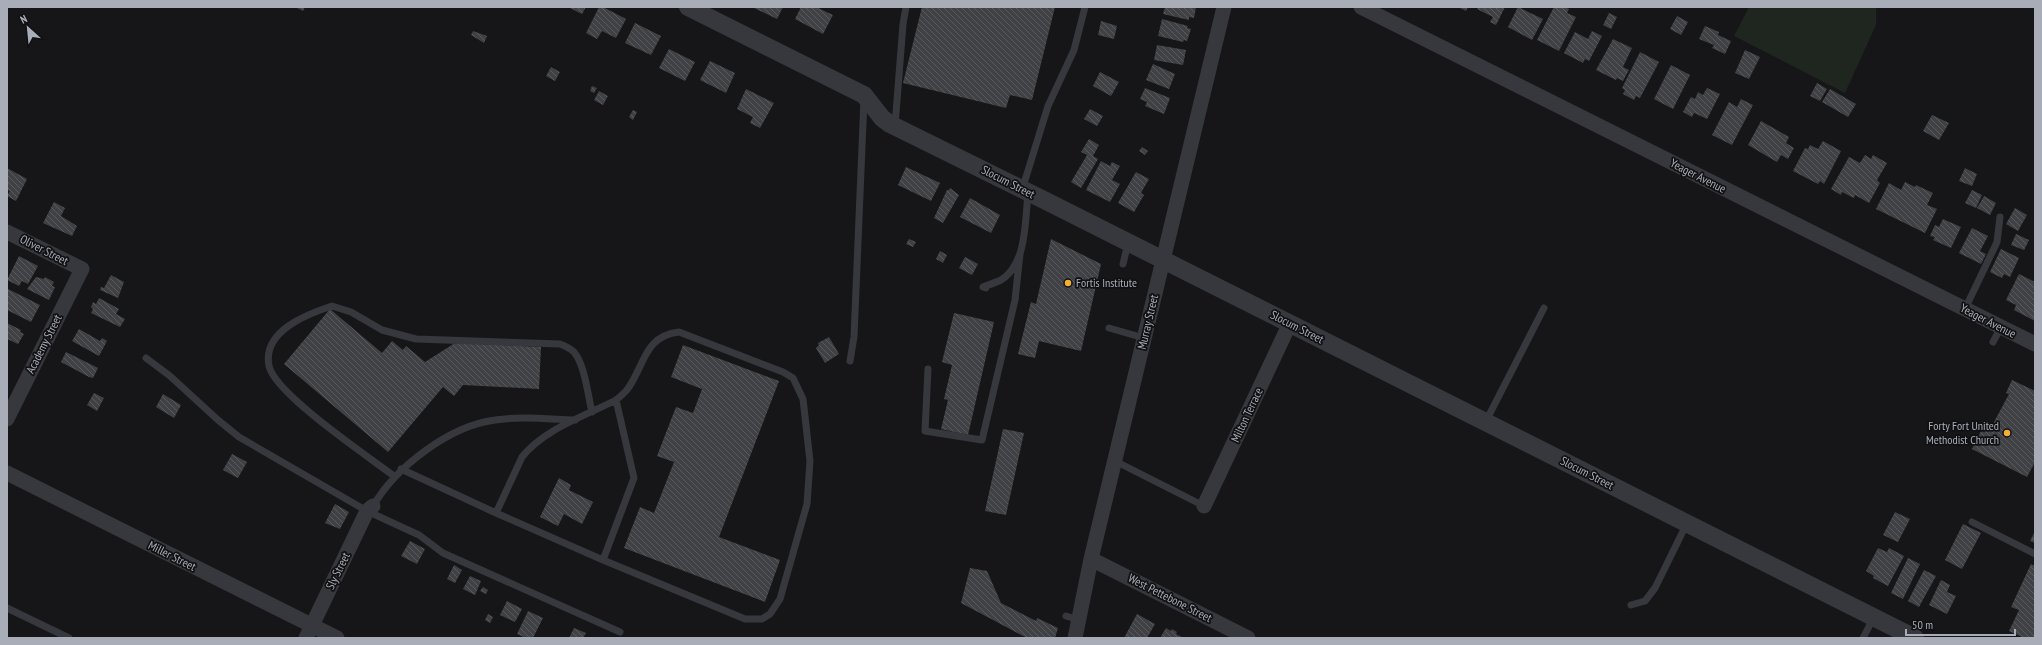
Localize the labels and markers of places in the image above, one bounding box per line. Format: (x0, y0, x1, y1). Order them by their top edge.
place label: Fortis Institute (1076, 275, 1137, 290)
marker: Fortis Institute (1063, 278, 1073, 288)
place label: Forty Fort United Methodist Church (1926, 418, 1999, 447)
marker: Forty Fort United Methodist Church (2002, 428, 2012, 438)

